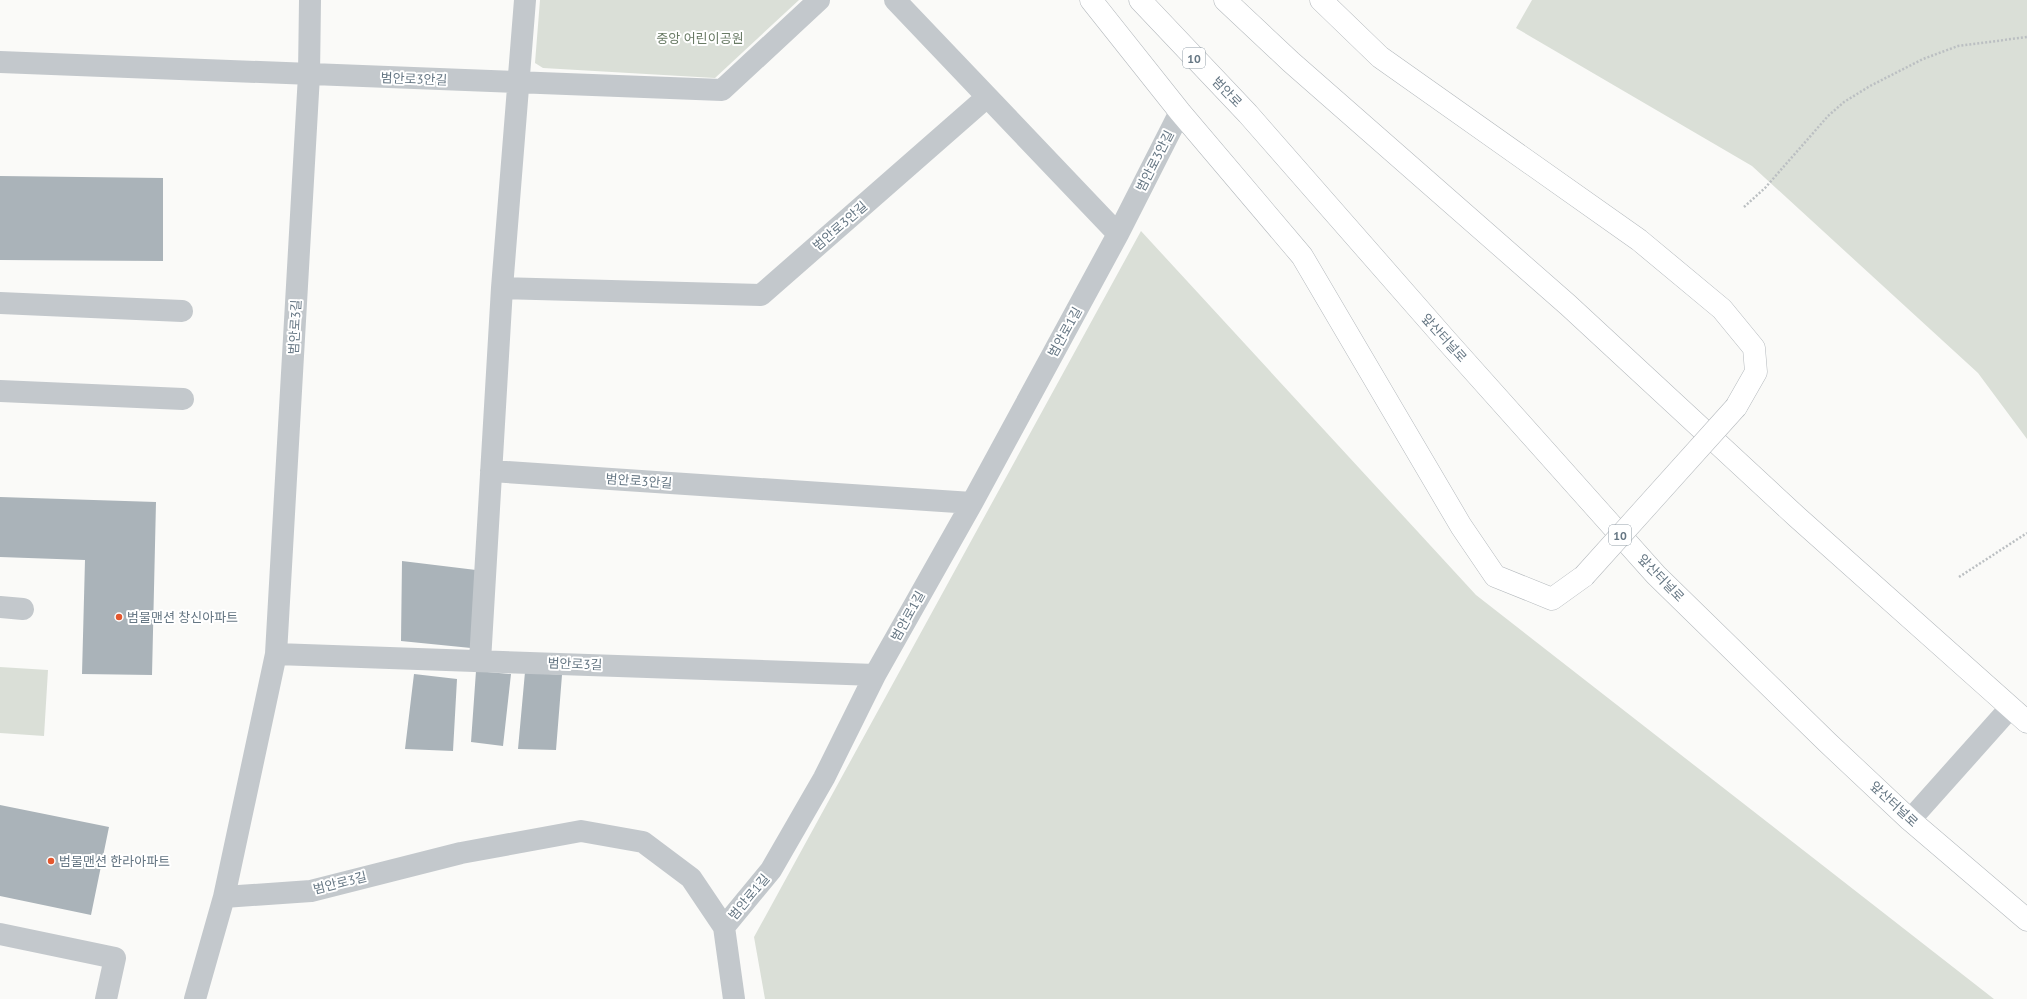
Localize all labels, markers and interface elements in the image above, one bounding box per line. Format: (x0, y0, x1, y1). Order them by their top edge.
park label: 중앙 어린이공원 (656, 30, 744, 47)
road number: 10 (1183, 48, 1205, 68)
street label: 범안로3안길 (380, 69, 448, 89)
street label: 범안로 (1208, 73, 1246, 111)
street label: 범안로3안길 (1132, 127, 1178, 195)
street label: 범안로3안길 (809, 198, 871, 254)
street label: 범안로3길 (285, 299, 305, 355)
street label: 범안로1길 (1044, 304, 1086, 360)
street label: 앞산터널로 (1418, 310, 1470, 366)
street label: 범안로3안길 (605, 470, 673, 492)
road number: 10 (1609, 525, 1631, 545)
street label: 앞산터널로 (1634, 551, 1688, 605)
street label: 범안로1길 (887, 588, 929, 644)
place label: 범물맨션 창신아파트 (127, 609, 238, 626)
marker: 범물맨션 창신아파트 (114, 612, 124, 622)
street label: 범안로3길 (547, 655, 603, 673)
street label: 앞산터널로 (1866, 777, 1922, 831)
place label: 범물맨션 한라아파트 (59, 853, 170, 870)
marker: 범물맨션 한라아파트 (46, 856, 56, 866)
street label: 범안로3길 (311, 868, 369, 898)
street label: 범안로1길 (725, 870, 773, 924)

